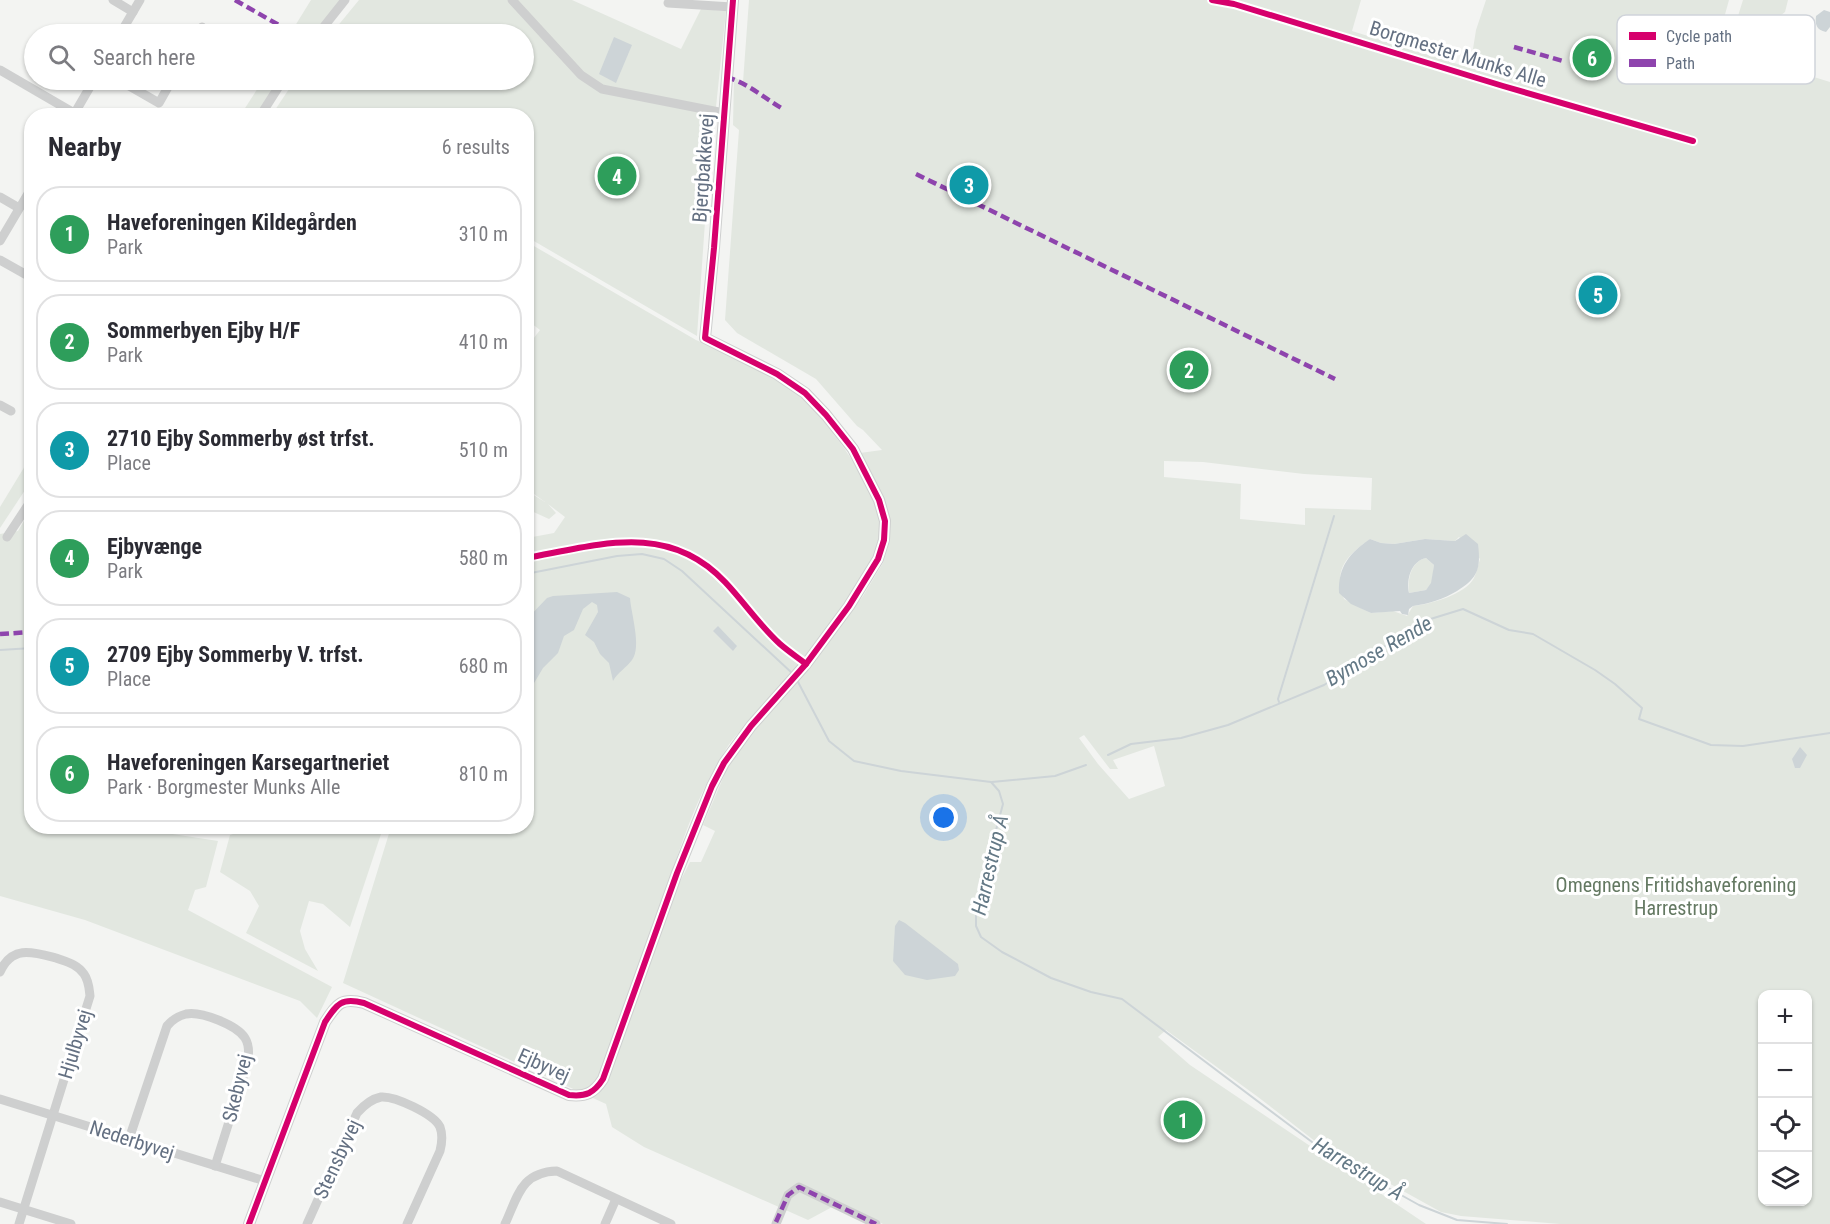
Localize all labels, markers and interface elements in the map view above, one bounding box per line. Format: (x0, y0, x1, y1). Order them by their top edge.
legend (1617, 15, 1815, 84)
street label: Borgmester Munks Alle (1367, 16, 1549, 92)
search box (24, 24, 534, 90)
text: Cycle path (1666, 27, 1732, 46)
pin: 6 (1572, 36, 1612, 80)
icon: search (45, 41, 78, 74)
text: Search here (93, 45, 195, 70)
text: Path (1666, 54, 1695, 73)
street label: Bjergbakkevej (687, 113, 719, 223)
text: Nearby (48, 132, 122, 162)
text: 6 results (442, 135, 510, 159)
pin: 4 (598, 154, 636, 198)
pin: 3 (950, 162, 988, 207)
text: Haveforeningen Kildegården (107, 210, 357, 235)
text: 1 (64, 222, 75, 246)
text: 310 m (459, 222, 508, 246)
text: Park (107, 235, 143, 259)
pin: 5 (1578, 272, 1618, 318)
text: Sommerbyen Ejby H/F (107, 318, 300, 343)
text: 2 (64, 330, 75, 354)
text: 410 m (459, 330, 508, 354)
text: Park (107, 343, 143, 367)
pin: 2 (1170, 348, 1208, 392)
text: 2710 Ejby Sommerby øst trfst. (107, 426, 375, 451)
text: 3 (64, 438, 75, 462)
text: 510 m (459, 438, 508, 462)
text: Place (107, 451, 151, 475)
text: Ejbyvænge (107, 534, 202, 559)
text: 4 (64, 546, 75, 570)
text: 580 m (459, 546, 508, 570)
text: Park (107, 559, 143, 583)
water label: Bymose Rende (1322, 611, 1436, 691)
text: 2709 Ejby Sommerby V. trfst. (107, 642, 364, 667)
text: 5 (64, 654, 75, 678)
text: 680 m (459, 654, 508, 678)
text: Place (107, 667, 151, 691)
text: Haveforeningen Karsegartneriet (107, 750, 389, 775)
text: 6 (64, 762, 75, 786)
text: 810 m (459, 762, 508, 786)
text: Park · Borgmester Munks Alle (107, 775, 340, 799)
your location (929, 803, 958, 832)
water label: Harrestrup Å (967, 813, 1013, 917)
park label: Omegnens Fritidshaveforening Harrestrup (1556, 873, 1796, 920)
map controls (1758, 990, 1812, 1206)
button: + (1758, 990, 1812, 1044)
street label: Hjulbyvej (53, 1006, 97, 1082)
street label: Ejbyvej (514, 1043, 574, 1087)
button: − (1758, 1044, 1812, 1098)
street label: Skebyvej (217, 1052, 257, 1124)
pin: 1 (1164, 1098, 1202, 1142)
button: locate (1758, 1098, 1812, 1152)
street label: Nederbyvej (87, 1115, 177, 1165)
street label: Stensbyvej (308, 1115, 366, 1203)
water label: Harrestrup Å (1308, 1132, 1408, 1206)
button: layers (1758, 1152, 1812, 1206)

